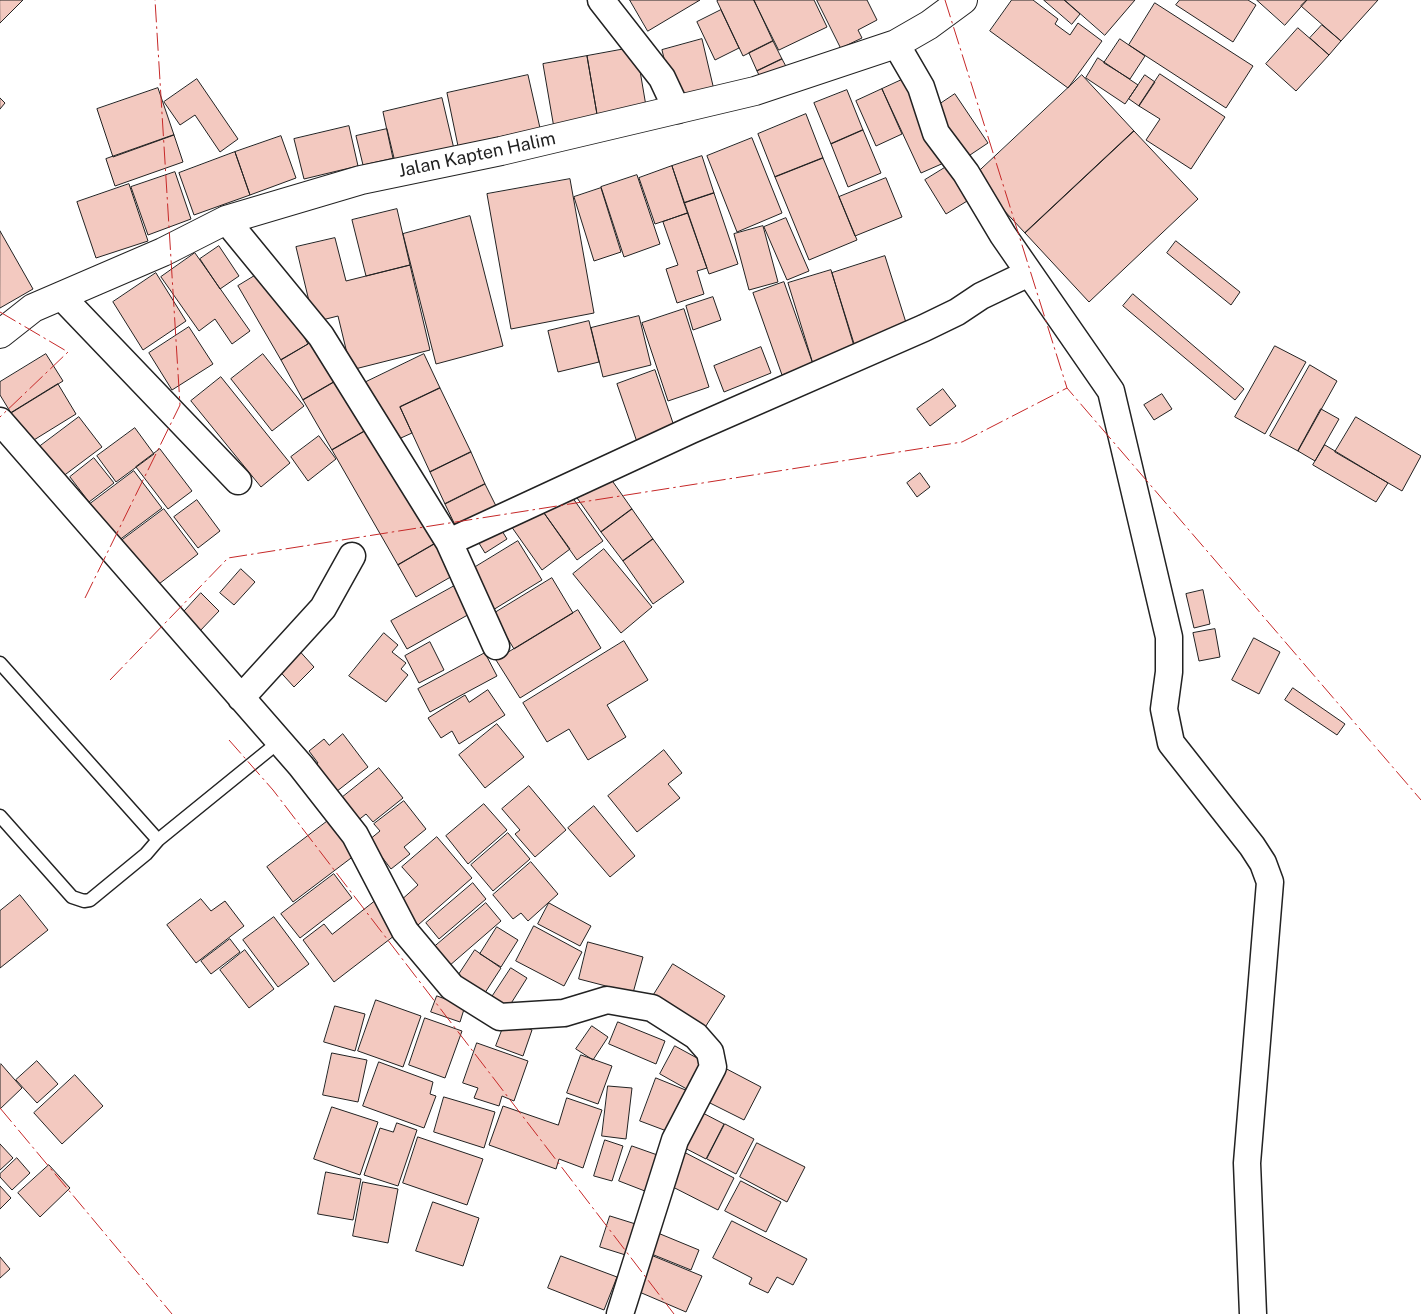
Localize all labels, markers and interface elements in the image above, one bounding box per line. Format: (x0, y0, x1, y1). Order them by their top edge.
street label: Jalan Kapten Halim (396, 128, 558, 182)

